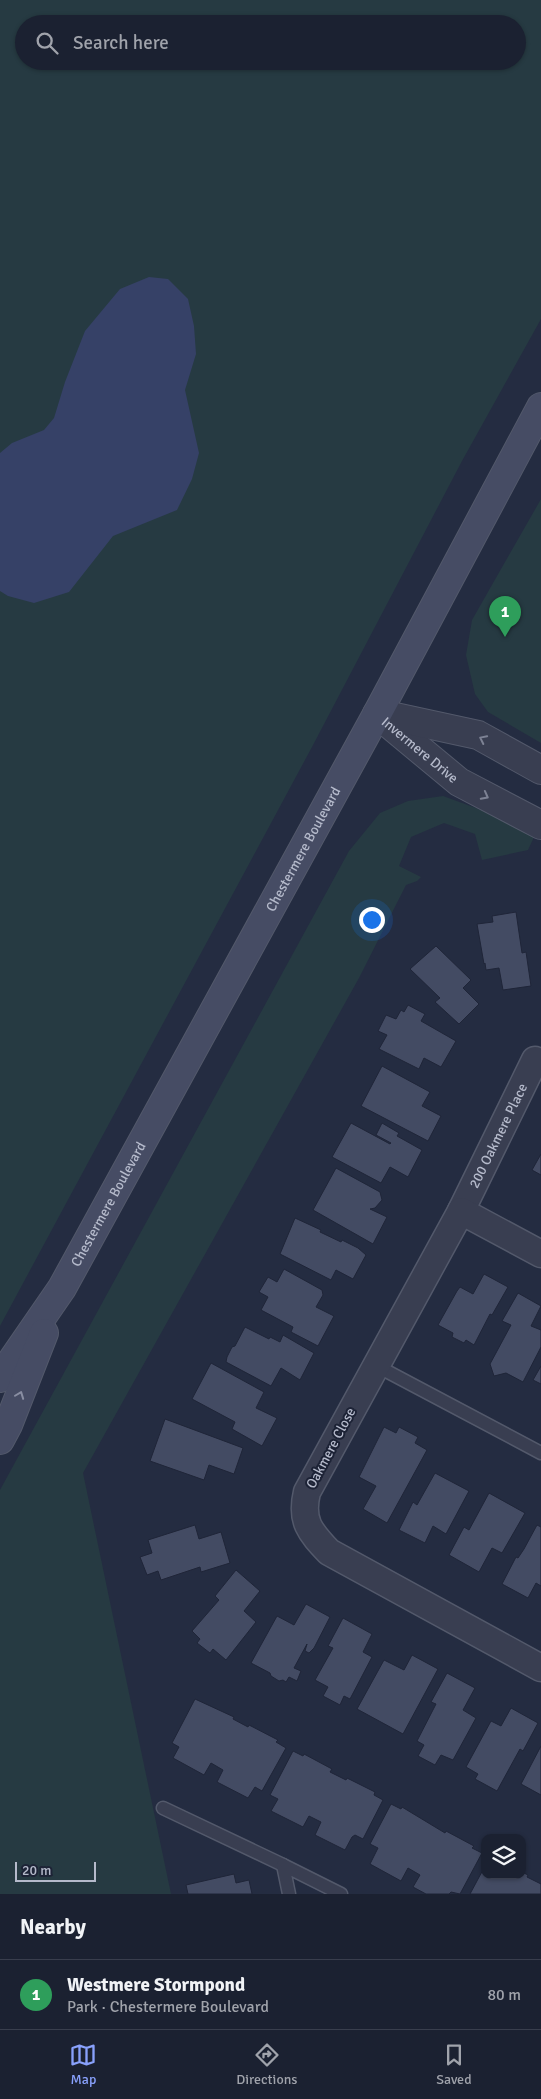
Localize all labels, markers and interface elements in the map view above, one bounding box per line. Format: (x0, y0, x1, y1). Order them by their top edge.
search box (15, 15, 526, 70)
icon: search (33, 29, 61, 57)
text: Search here (73, 31, 169, 55)
pin: 1 (489, 596, 521, 637)
street label: Invermere Drive (378, 713, 462, 786)
one-way arrow (479, 735, 488, 745)
street label: Chestermere Boulevard (262, 784, 344, 914)
one-way arrow (479, 790, 488, 800)
your location (359, 907, 385, 933)
street label: 200 Oakmere Place (465, 1080, 531, 1191)
street label: Chestermere Boulevard (67, 1139, 149, 1269)
one-way arrow (13, 1391, 24, 1400)
street label: Oakmere Close (303, 1405, 359, 1491)
map controls (481, 1834, 526, 1879)
button: layers (481, 1834, 526, 1879)
scale bar (15, 1859, 96, 1882)
text: 20 m (22, 1862, 51, 1879)
text: Nearby (20, 1914, 86, 1940)
text: Westmere Stormpond (67, 1973, 245, 1997)
text: 1 (32, 1985, 40, 2005)
text: 80 m (487, 1985, 521, 2005)
text: Park · Chestermere Boulevard (67, 1997, 269, 2017)
tab: Map (69, 2041, 97, 2088)
tab: Directions (236, 2041, 297, 2088)
tab: Saved (436, 2041, 472, 2088)

